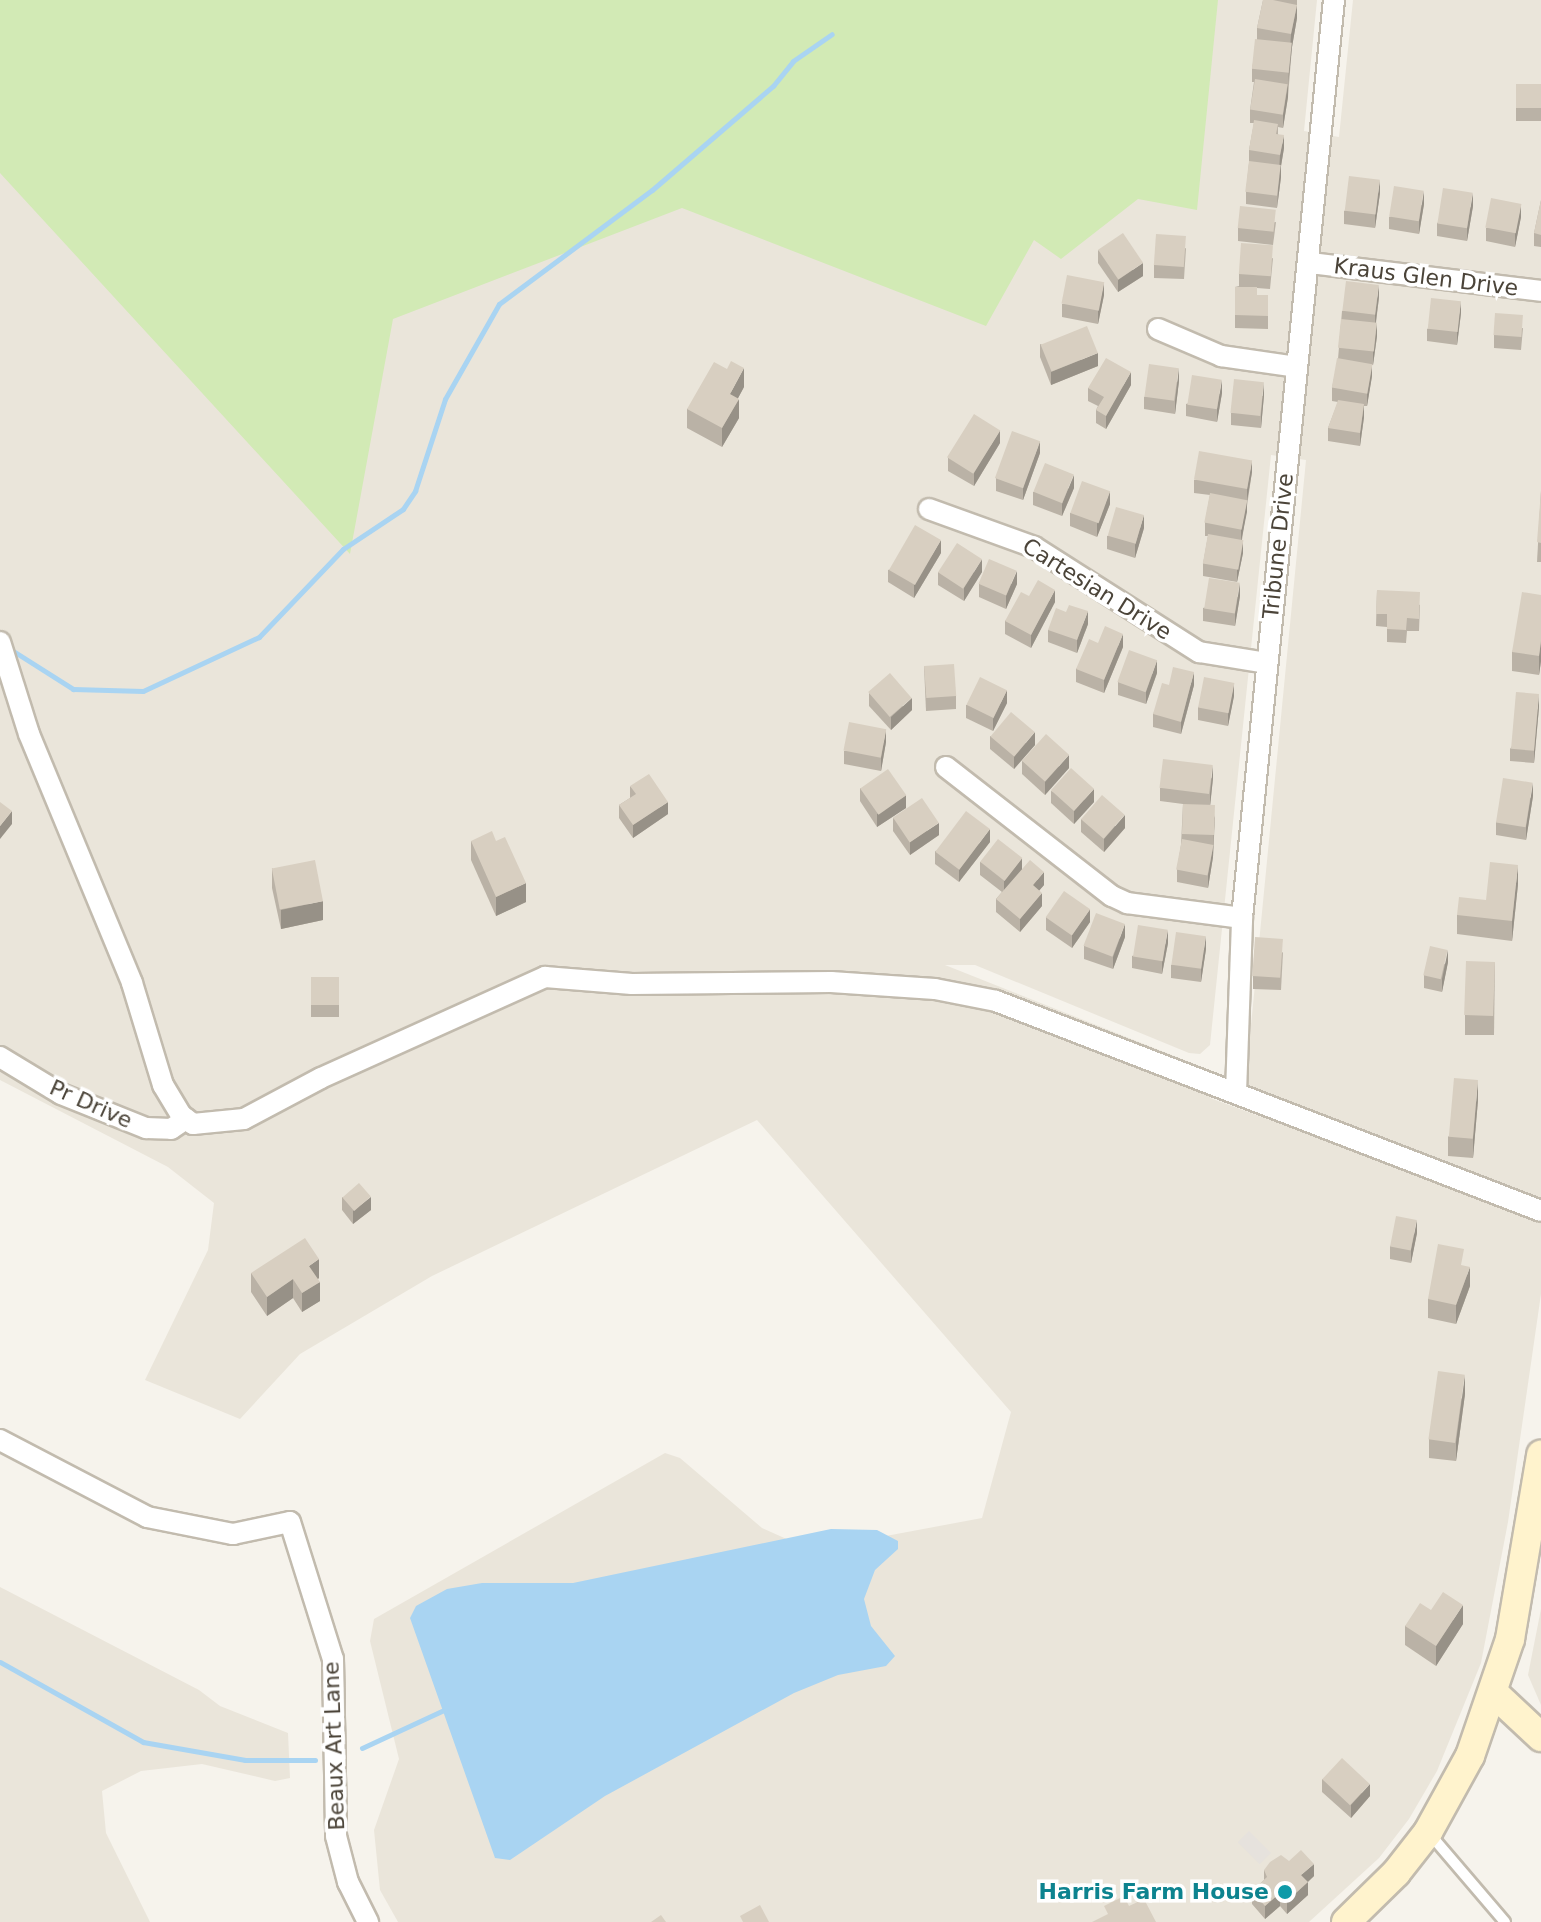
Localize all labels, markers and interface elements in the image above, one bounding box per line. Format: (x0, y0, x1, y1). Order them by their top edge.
street label: Kraus Glen Drive (1332, 253, 1520, 301)
street label: Tribune Drive (1257, 472, 1299, 620)
street label: Cartesian Drive (1018, 533, 1176, 645)
street label: Pr Drive (46, 1074, 136, 1134)
street label: Beaux Art Lane (318, 1661, 350, 1831)
place label: Harris Farm House (1039, 1879, 1269, 1905)
marker: Harris Farm House (1276, 1883, 1294, 1901)

